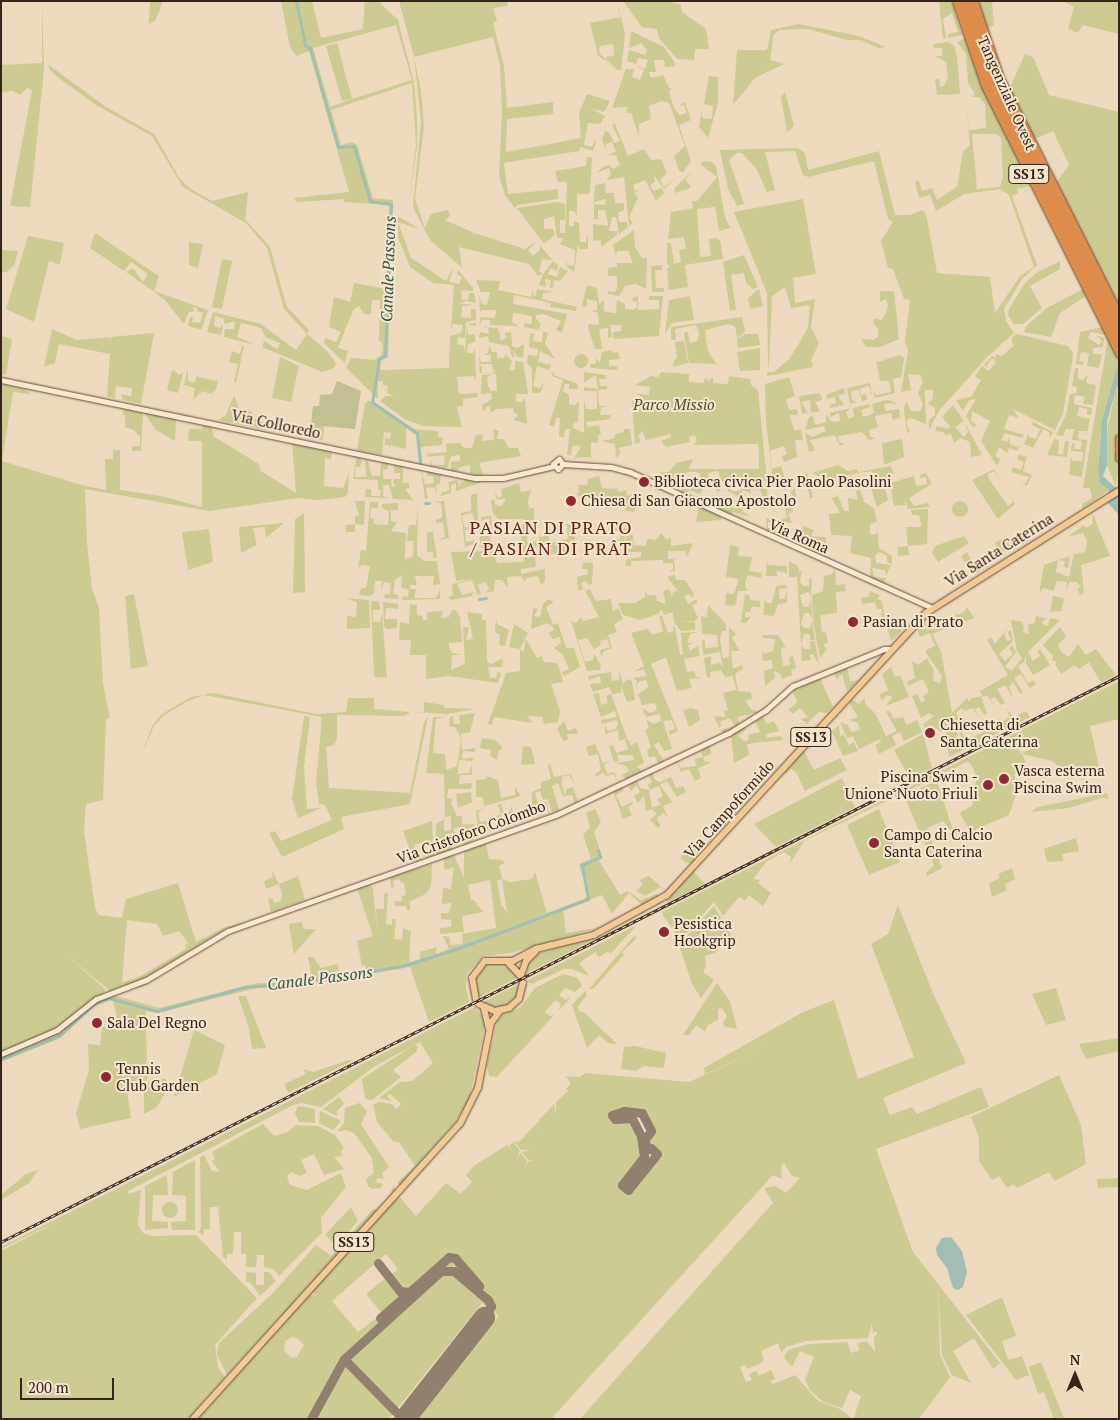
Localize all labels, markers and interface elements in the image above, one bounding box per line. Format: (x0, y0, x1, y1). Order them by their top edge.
street label: Tangenziale Ovest (974, 33, 1040, 153)
road number: SS13 (1008, 162, 1050, 185)
water label: Canale Passons (377, 216, 399, 322)
park label: Parco Missio (633, 396, 715, 414)
street label: Via Colloredo (230, 406, 322, 442)
place label: Biblioteca civica Pier Paolo Pasolini (654, 473, 892, 491)
marker: Biblioteca civica Pier Paolo Pasolini (638, 476, 650, 488)
place label: Chiesa di San Giacomo Apostolo (581, 492, 796, 510)
marker: Chiesa di San Giacomo Apostolo (565, 495, 577, 507)
street label: Via Santa Caterina (941, 509, 1057, 591)
street label: Via Roma (766, 515, 832, 557)
district label: PASIAN DI PRATO / PASIAN DI PRÂT (468, 517, 634, 560)
place label: Pasian di Prato (863, 613, 963, 631)
marker: Pasian di Prato (847, 616, 859, 628)
place label: Chiesetta di Santa Caterina (940, 715, 1038, 750)
road number: SS13 (790, 726, 832, 749)
marker: Chiesetta di Santa Caterina (924, 727, 936, 739)
street label: Via Campoformido (680, 756, 778, 862)
place label: Vasca esterna Piscina Swim (1014, 761, 1105, 796)
place label: Piscina Swim - Unione Nuoto Friuli (845, 767, 978, 802)
marker: Vasca esterna Piscina Swim (998, 773, 1010, 785)
marker: Piscina Swim - Unione Nuoto Friuli (982, 779, 994, 791)
street label: Via Cristoforo Colombo (394, 797, 548, 867)
place label: Campo di Calcio Santa Caterina (884, 825, 993, 860)
marker: Campo di Calcio Santa Caterina (868, 837, 880, 849)
place label: Pesistica Hookgrip (674, 914, 736, 949)
marker: Pesistica Hookgrip (658, 926, 670, 938)
water label: Canale Passons (266, 962, 374, 994)
place label: Sala Del Regno (107, 1014, 207, 1032)
marker: Sala Del Regno (91, 1017, 103, 1029)
place label: Tennis Club Garden (116, 1059, 199, 1094)
marker: Tennis Club Garden (100, 1071, 112, 1083)
road number: SS13 (333, 1230, 375, 1254)
north arrow (1050, 1350, 1100, 1400)
text: N (1070, 1350, 1080, 1369)
scale bar (22, 1368, 116, 1400)
text: 200 m (28, 1377, 69, 1397)

